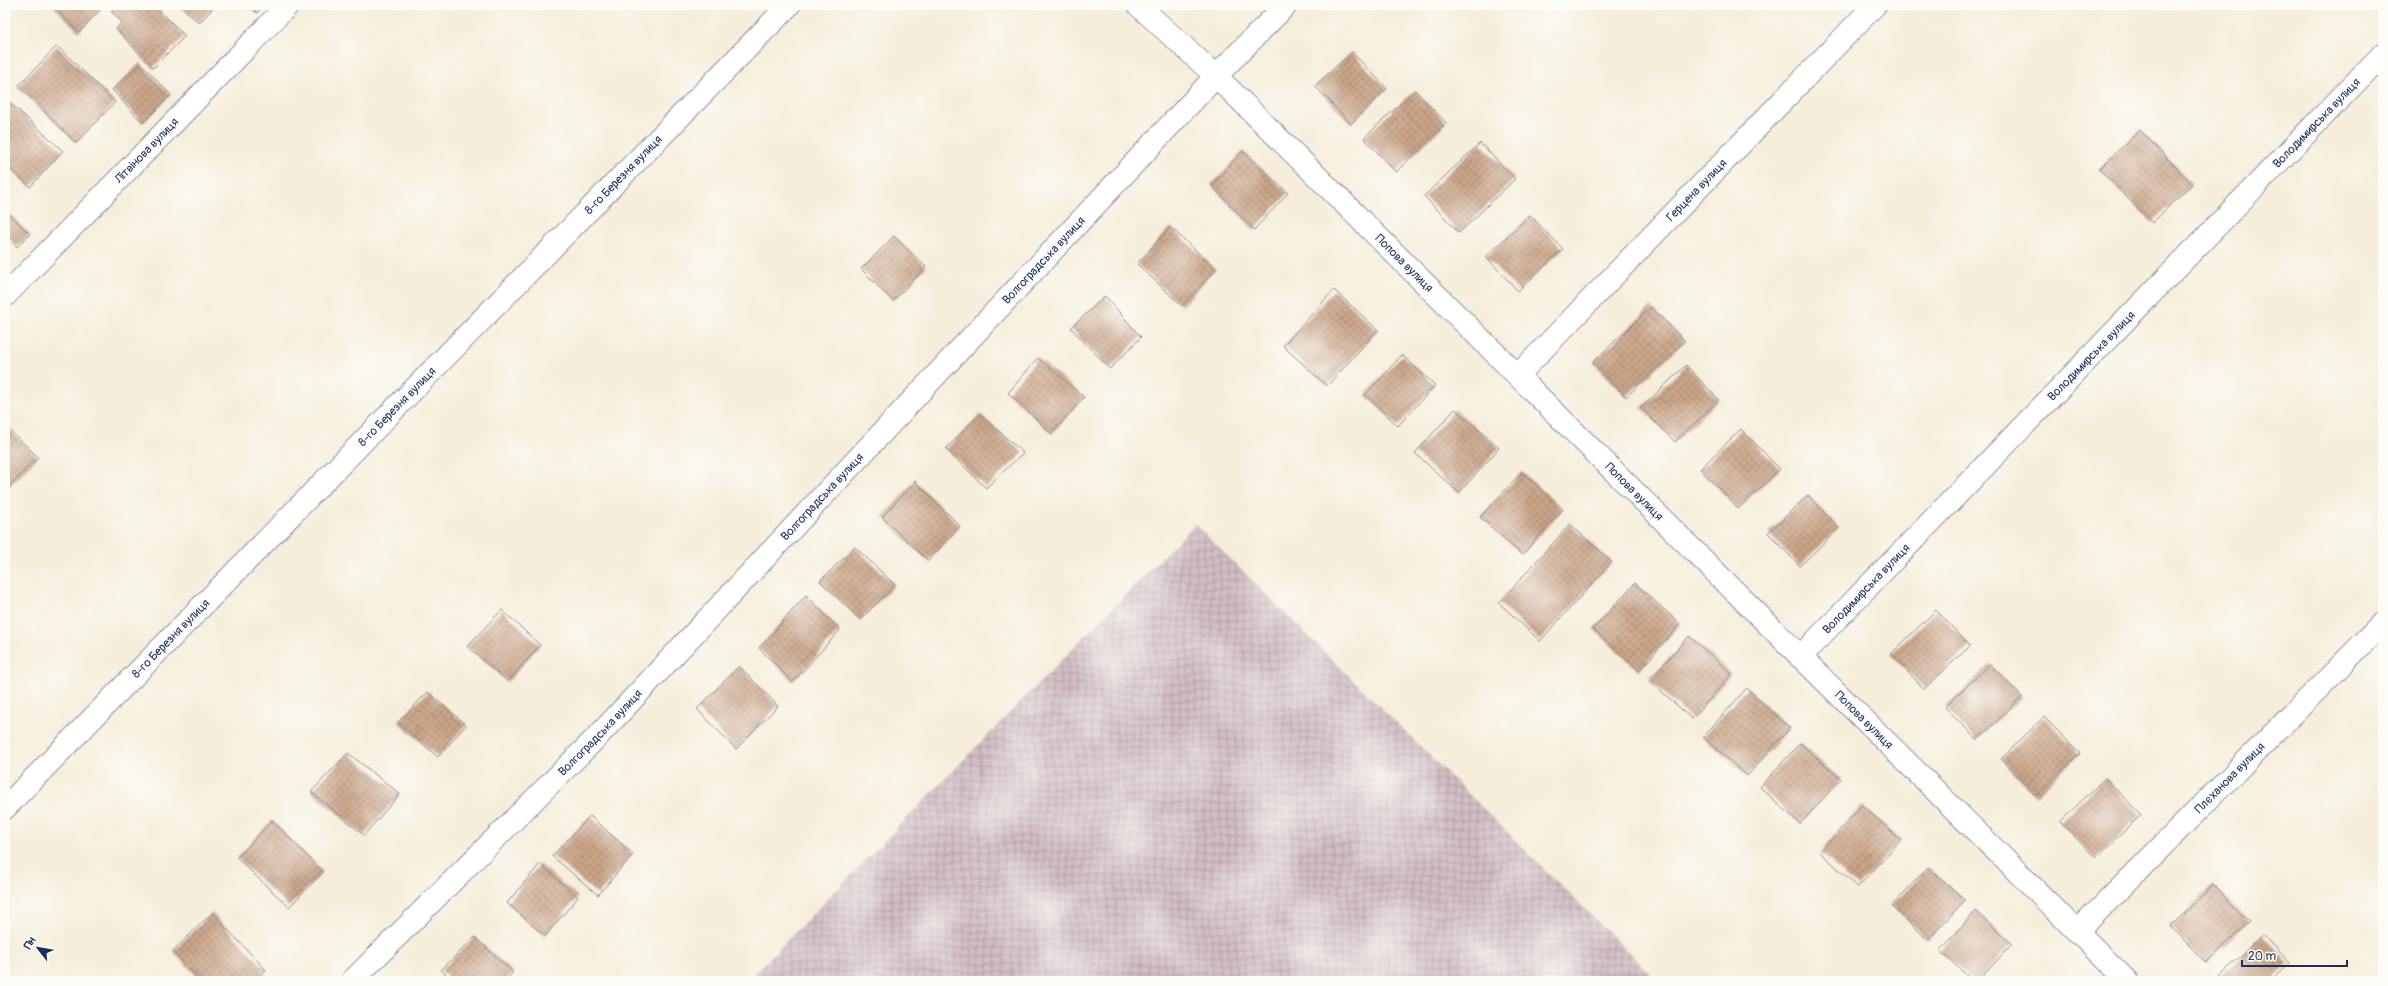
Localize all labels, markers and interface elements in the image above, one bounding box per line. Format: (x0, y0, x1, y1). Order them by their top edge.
street label: Володимирська вулиця (2270, 74, 2364, 171)
street label: Літвінова вулиця (111, 114, 182, 187)
street label: 8-го Березня вулиця (581, 132, 666, 218)
street label: Герцена вулиця (1663, 155, 1730, 224)
street label: Волгоградська вулиця (999, 213, 1088, 307)
street label: Попова вулиця (1372, 231, 1437, 296)
street label: Володимирська вулиця (2044, 307, 2138, 404)
street label: 8-го Березня вулиця (355, 364, 439, 449)
street label: Волгоградська вулиця (777, 450, 867, 544)
street label: Попова вулиця (1602, 459, 1667, 524)
street label: Володимирська вулиця (1819, 540, 1913, 637)
street label: 8-го Березня вулиця (129, 595, 213, 681)
street label: Волгоградська вулиця (555, 686, 646, 779)
street label: Попова вулиця (1832, 688, 1897, 752)
street label: Плєханова вулиця (2191, 739, 2268, 816)
north arrow (18, 928, 58, 968)
text: Пн (21, 934, 39, 952)
scale bar (2242, 942, 2347, 968)
text: 20 m (2248, 949, 2277, 964)

